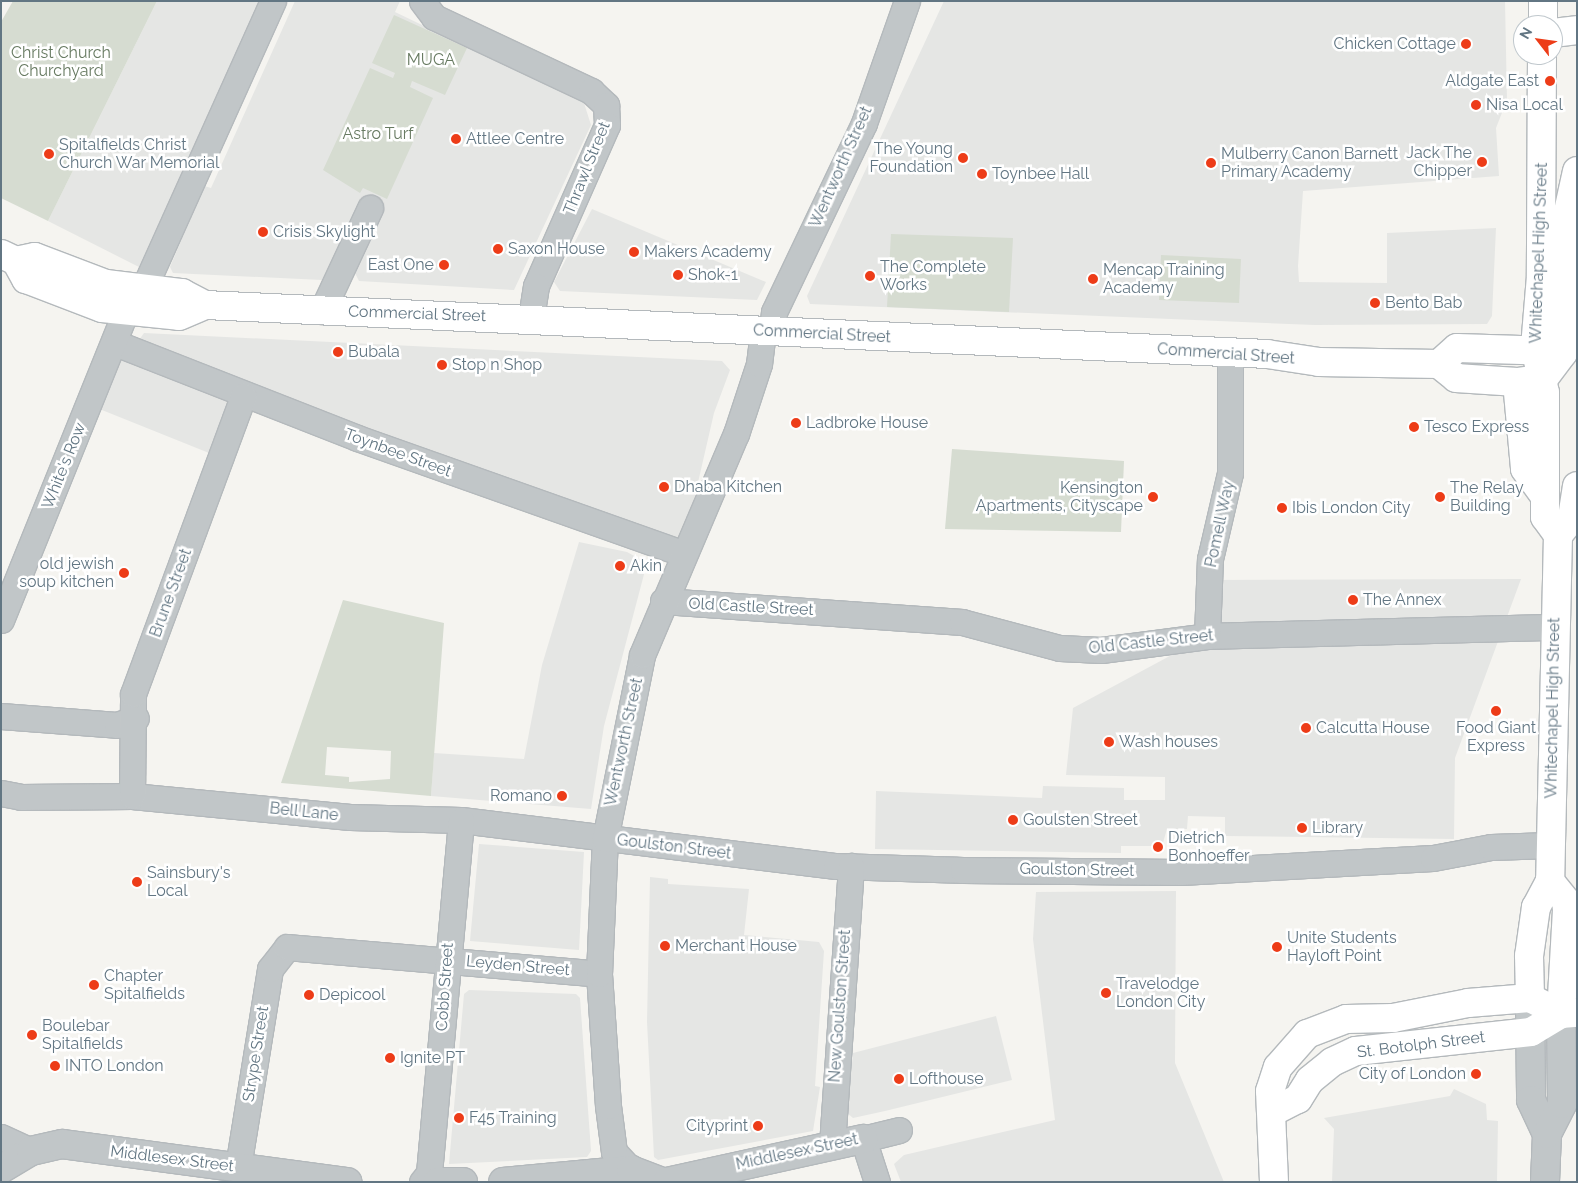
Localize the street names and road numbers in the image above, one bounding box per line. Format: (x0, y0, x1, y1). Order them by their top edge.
street label: Wentworth Street (806, 103, 876, 231)
street label: Thrawl Street (560, 119, 614, 217)
street label: Whitechapel High Street (1526, 162, 1552, 344)
street label: Commercial Street (347, 302, 487, 326)
street label: Commercial Street (752, 321, 892, 347)
street label: Commercial Street (1156, 340, 1296, 368)
street label: White's Row (38, 420, 90, 512)
street label: Toynbee Street (342, 425, 454, 481)
street label: Pomell Way (1201, 478, 1239, 570)
street label: Brune Street (146, 546, 196, 640)
street label: Old Castle Street (688, 594, 814, 620)
street label: Whitechapel High Street (1542, 617, 1564, 799)
street label: Old Castle Street (1088, 626, 1214, 658)
street label: Wentworth Street (601, 676, 647, 808)
street label: Bell Lane (268, 799, 340, 825)
street label: Goulston Street (616, 830, 732, 864)
street label: Goulston Street (1019, 859, 1135, 881)
street label: New Goulston Street (825, 929, 855, 1083)
street label: Cobb Street (432, 942, 458, 1032)
street label: Leyden Street (465, 952, 571, 980)
street label: Strype Street (239, 1005, 273, 1103)
street label: St. Botolph Street (1356, 1028, 1486, 1062)
street label: Middlesex Street (734, 1130, 860, 1174)
street label: Middlesex Street (109, 1142, 235, 1176)

